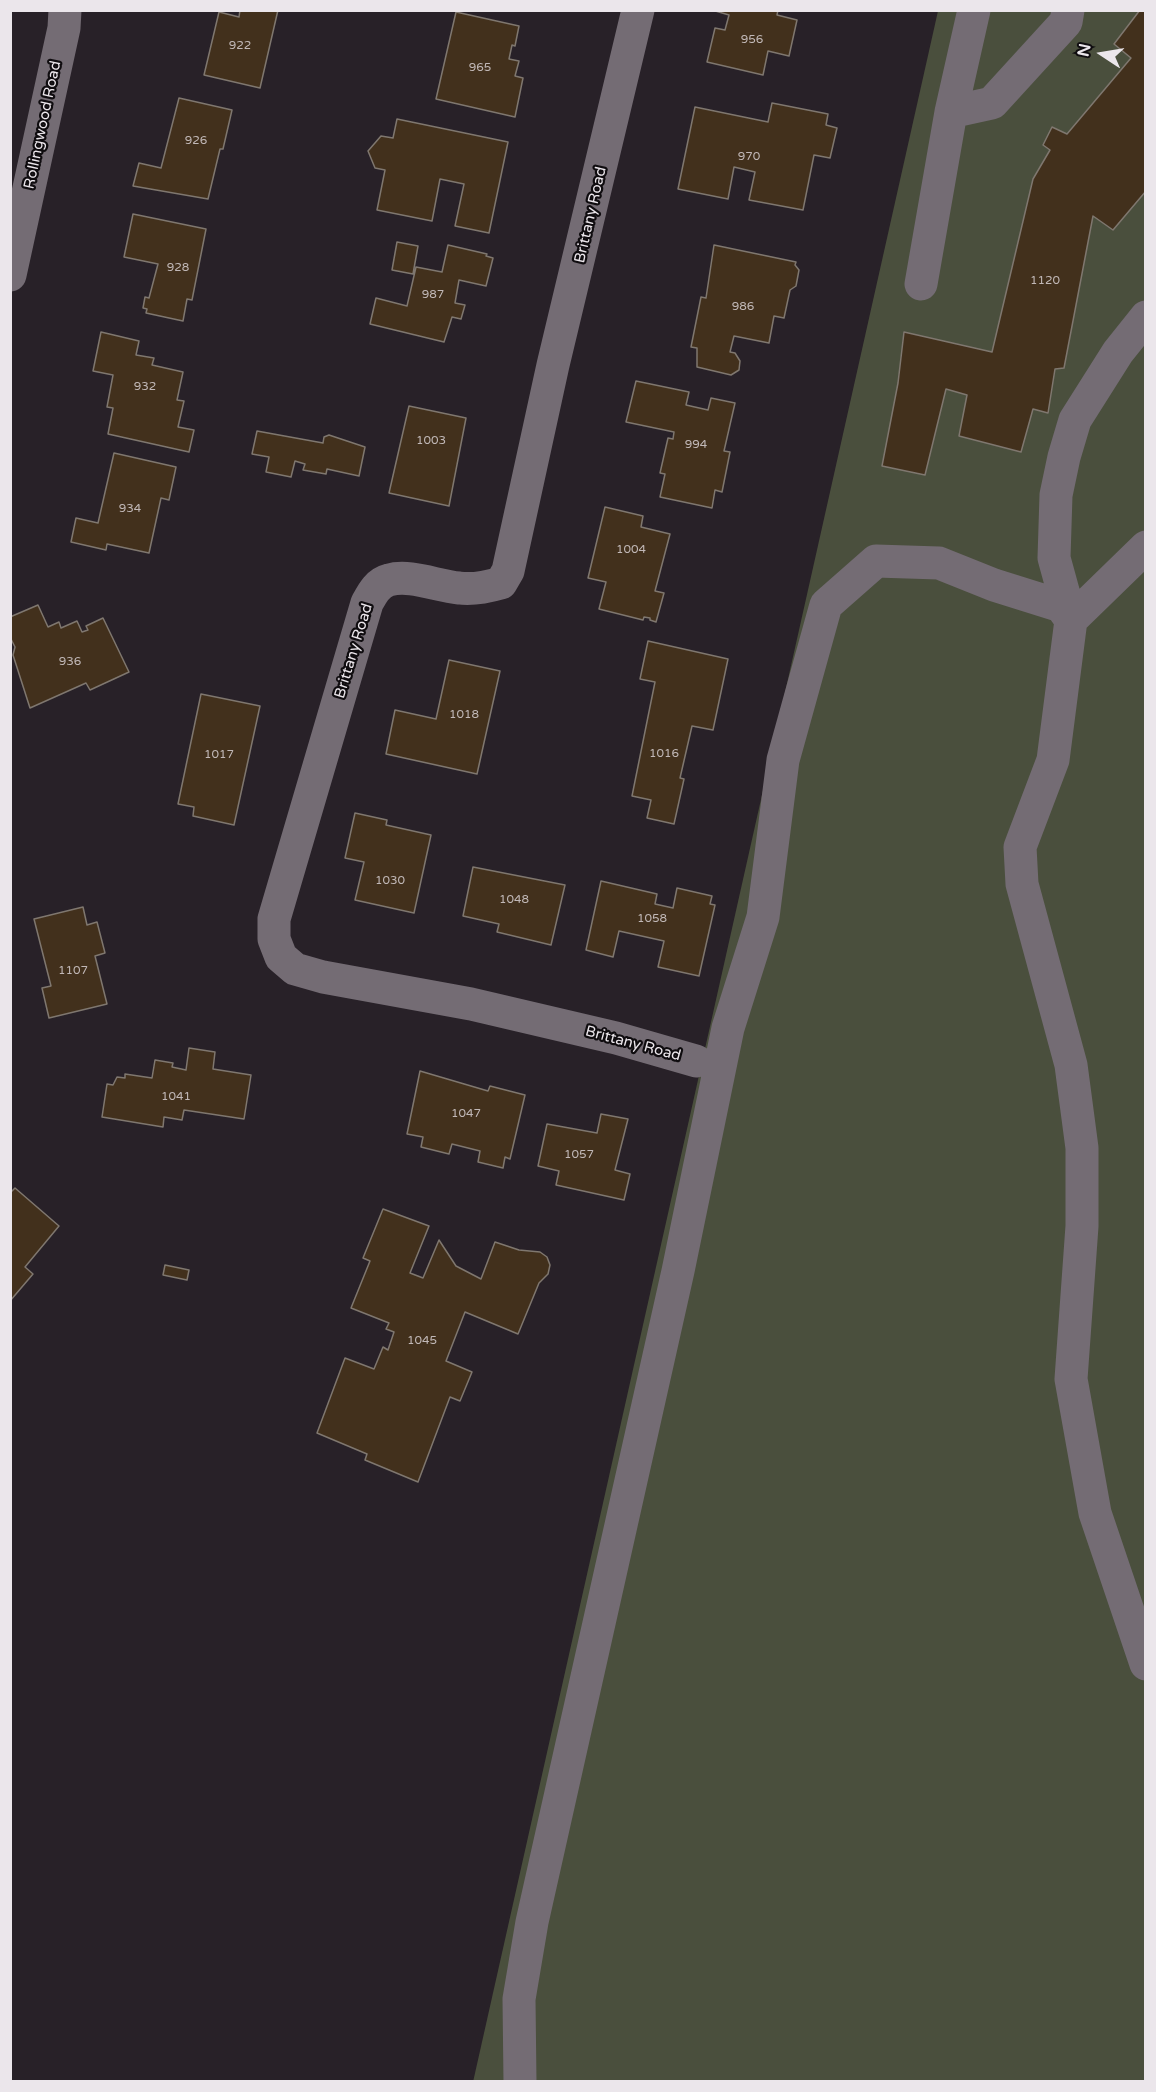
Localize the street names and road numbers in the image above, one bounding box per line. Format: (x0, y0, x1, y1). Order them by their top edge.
street label: Rollingwood Road (21, 59, 65, 191)
street label: Brittany Road (571, 165, 611, 265)
street label: Brittany Road (331, 601, 377, 701)
street label: Brittany Road (583, 1023, 683, 1065)

